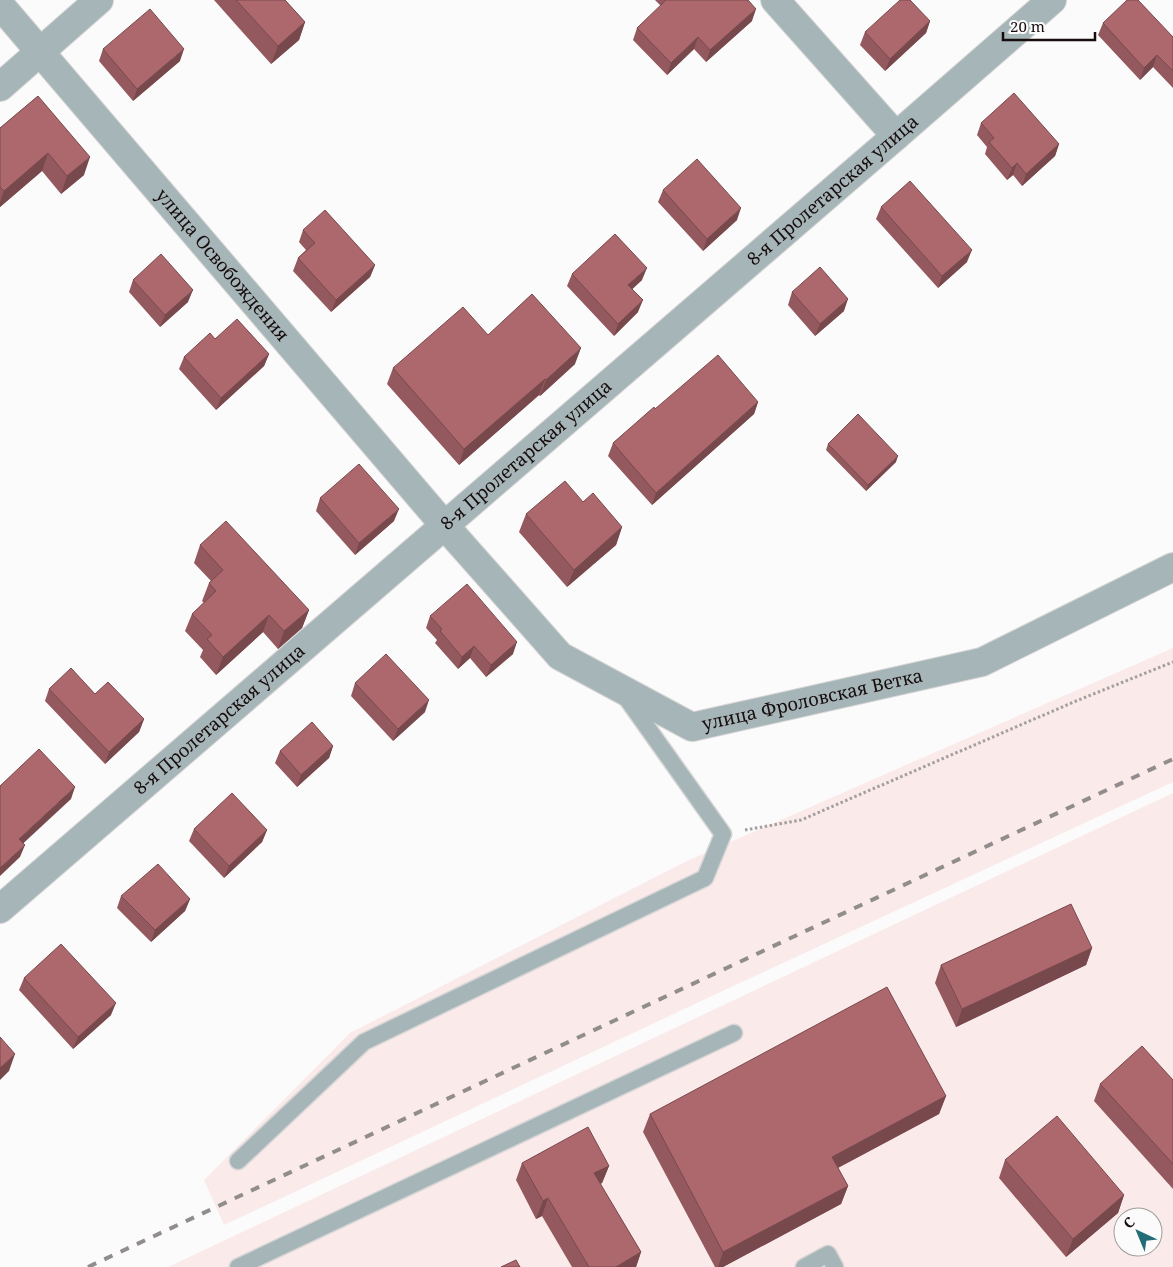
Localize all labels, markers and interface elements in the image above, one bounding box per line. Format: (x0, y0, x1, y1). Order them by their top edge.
scale bar (1003, 10, 1096, 42)
text: 20 m (1010, 16, 1045, 36)
street label: 8-я Пролетарская улица (741, 109, 923, 270)
street label: улица Освобождения (151, 183, 295, 346)
street label: 8-я Пролетарская улица (435, 374, 616, 535)
street label: 8-я Пролетарская улица (128, 638, 310, 799)
street label: улица Фроловская Ветка (699, 663, 925, 735)
north arrow (1113, 1207, 1163, 1257)
text: С (1119, 1212, 1139, 1232)

